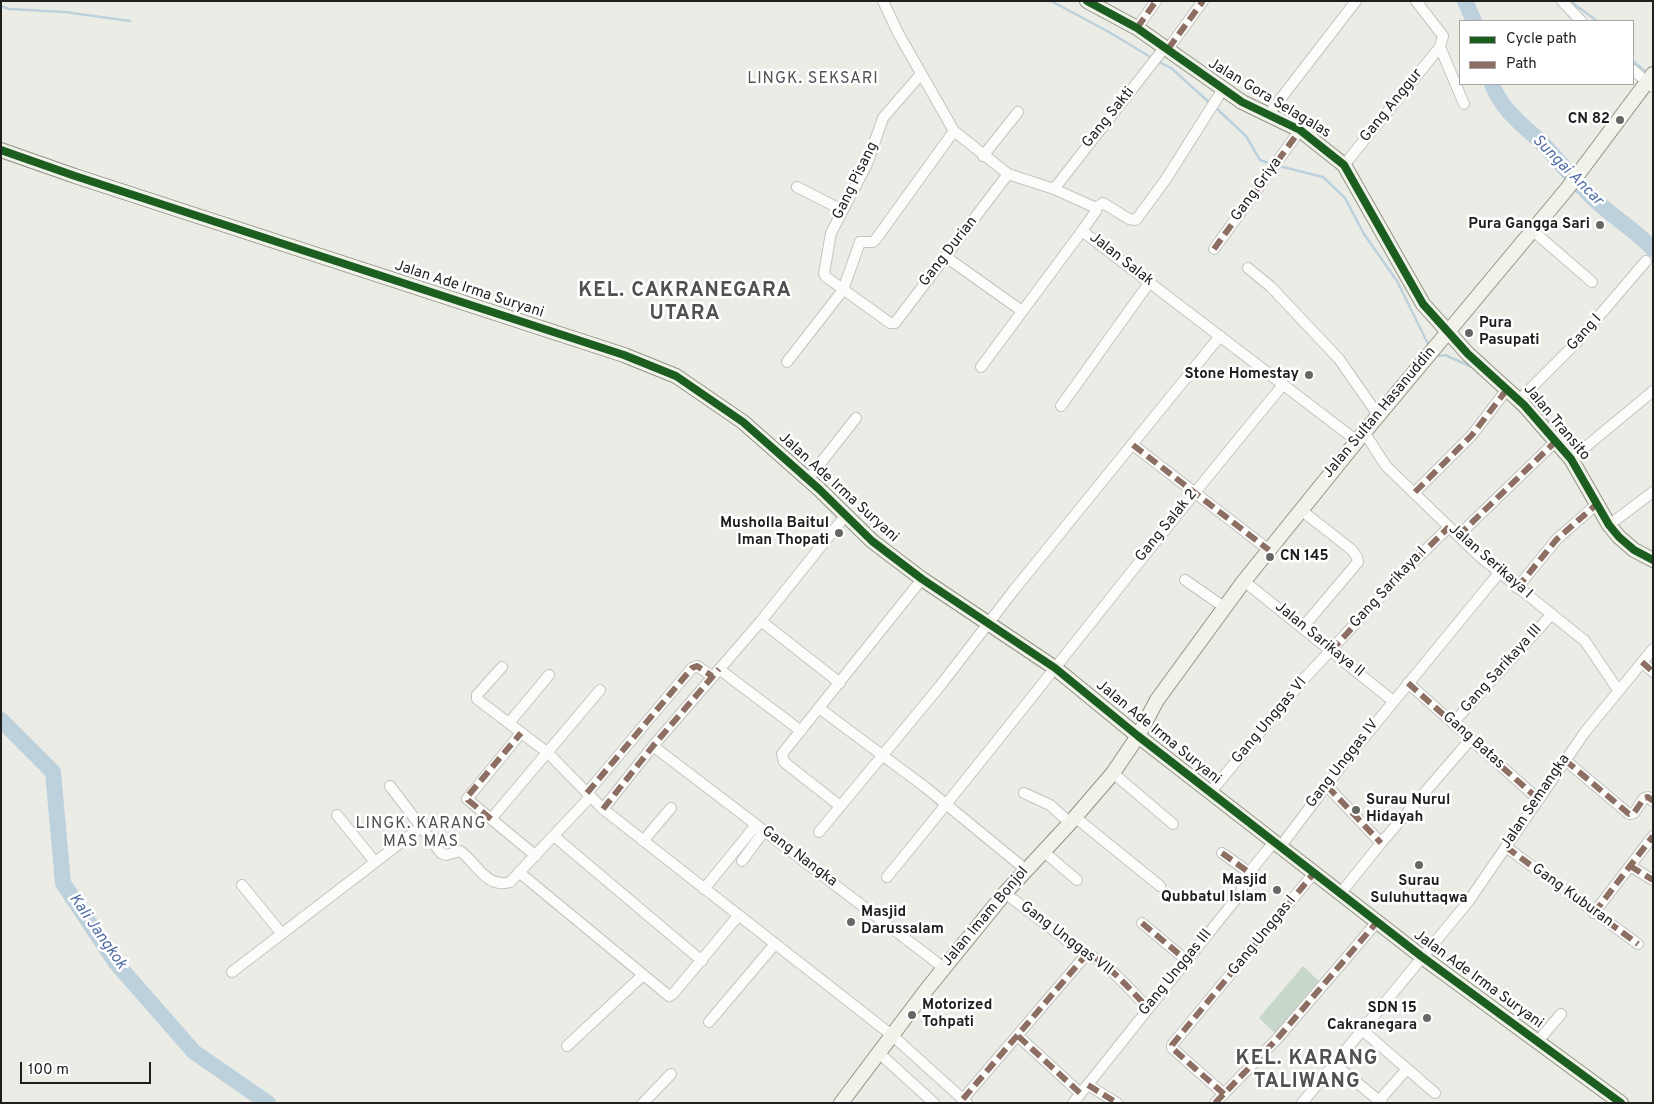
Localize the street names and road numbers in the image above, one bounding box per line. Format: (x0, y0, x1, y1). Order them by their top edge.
street label: Jalan Gora Selagalas (1204, 55, 1334, 143)
street label: Gang Anggur (1357, 66, 1427, 146)
street label: Gang Sakti (1079, 84, 1139, 152)
street label: Gang Pisang (829, 139, 883, 223)
street label: Gang Griya (1228, 155, 1286, 225)
street label: Gang Durian (916, 213, 982, 291)
street label: Jalan Salak (1085, 229, 1157, 291)
street label: Jalan Ade Irma Suryani (392, 257, 546, 323)
street label: Gang I (1564, 311, 1606, 355)
street label: Jalan Sultan Hasanuddin (1320, 344, 1440, 482)
street label: Jalan Transito (1519, 381, 1593, 465)
street label: Jalan Ade Irma Suryani (774, 429, 902, 547)
street label: Gang Salak 2 (1132, 486, 1202, 566)
street label: Jalan Serikaya I (1444, 521, 1536, 603)
street label: Gang Sarikaya I (1347, 544, 1431, 632)
street label: Jalan Sarikaya II (1271, 599, 1367, 681)
street label: Gang Sarikaya III (1458, 621, 1546, 717)
street label: Gang Unggas VI (1229, 674, 1311, 768)
street label: Jalan Ade Irma Suryani (1092, 677, 1224, 789)
street label: Gang Batas (1438, 709, 1508, 773)
street label: Gang Unggas IV (1303, 716, 1383, 812)
street label: Jalan Semangka (1498, 751, 1574, 853)
street label: Gang Nangka (758, 823, 840, 891)
street label: Gang Kuburan (1528, 860, 1616, 932)
street label: Jalan Imam Bonjol (939, 863, 1033, 971)
street label: Gang Unggas I (1225, 892, 1301, 980)
street label: Gang Unggas VII (1016, 898, 1116, 980)
street label: Gang Unggas III (1136, 926, 1216, 1020)
street label: Jalan Ade Irma Suryani (1410, 927, 1546, 1033)

